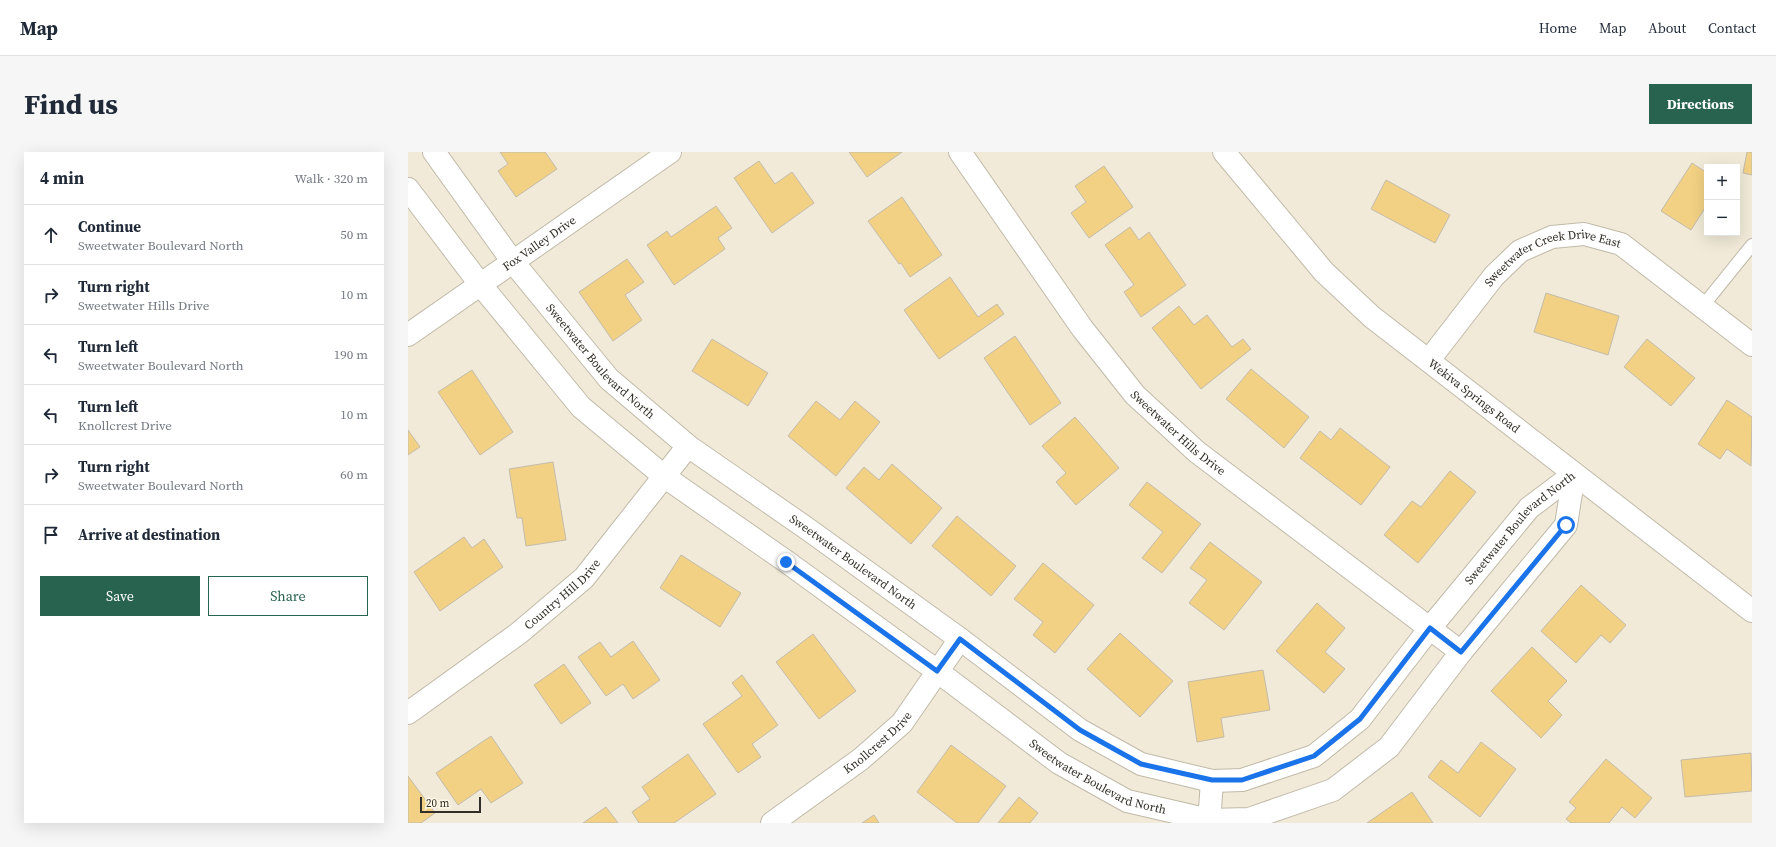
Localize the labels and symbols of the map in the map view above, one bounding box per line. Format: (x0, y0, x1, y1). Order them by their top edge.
street label: Fox Valley Drive (499, 212, 579, 275)
street label: Sweetwater Creek Drive East (1481, 226, 1623, 290)
street label: Sweetwater Boulevard North (542, 300, 658, 422)
street label: Wekiva Springs Road (1425, 355, 1523, 437)
street label: Sweetwater Hills Drive (1127, 388, 1229, 479)
street label: Sweetwater Boulevard North (1461, 468, 1578, 588)
street label: Sweetwater Boulevard North (786, 511, 920, 613)
route start (1557, 516, 1575, 534)
route end (777, 553, 795, 571)
street label: Country Hill Drive (521, 556, 604, 633)
street label: Knollcrest Drive (840, 708, 916, 777)
street label: Sweetwater Boulevard North (1026, 735, 1168, 818)
scale bar (420, 795, 481, 814)

